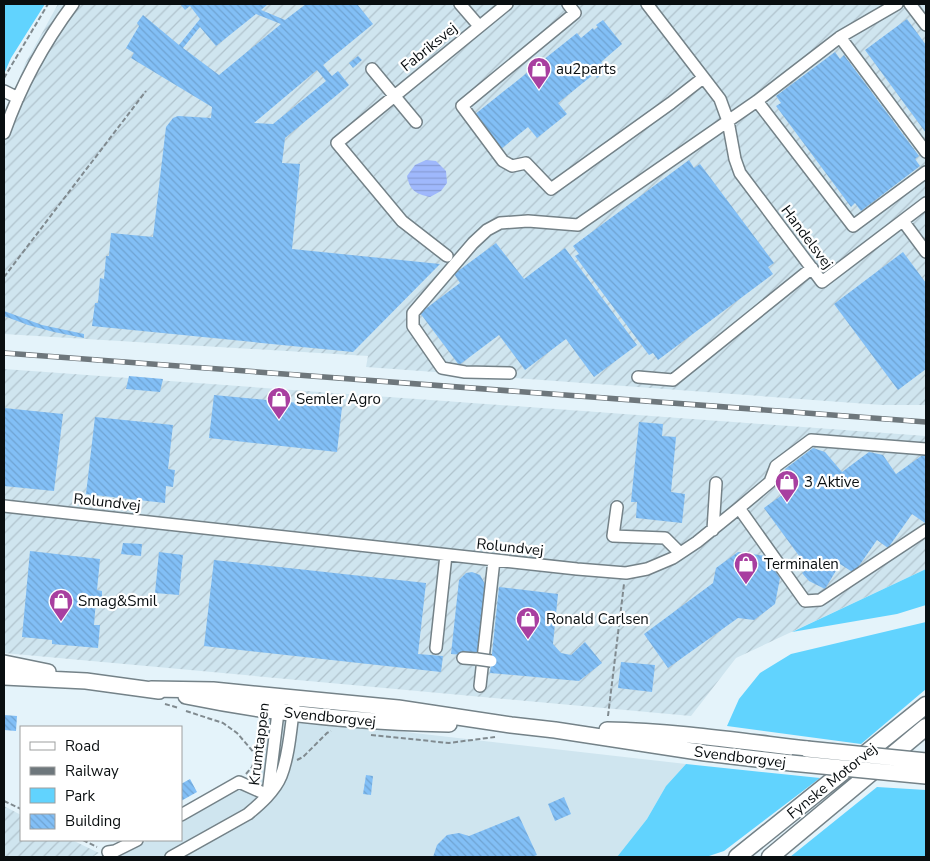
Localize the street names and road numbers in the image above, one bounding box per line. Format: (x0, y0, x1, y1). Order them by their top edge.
street label: Fabriksvej (397, 18, 461, 76)
street label: Handelsvej (776, 201, 838, 273)
street label: Rolundvej (72, 489, 142, 515)
street label: Rolundvej (475, 534, 545, 560)
street label: Krumtappen (244, 701, 274, 787)
street label: Svendborgvej (283, 702, 377, 732)
street label: Fynske Motorvej (783, 739, 881, 823)
street label: Svendborgvej (693, 741, 787, 773)

